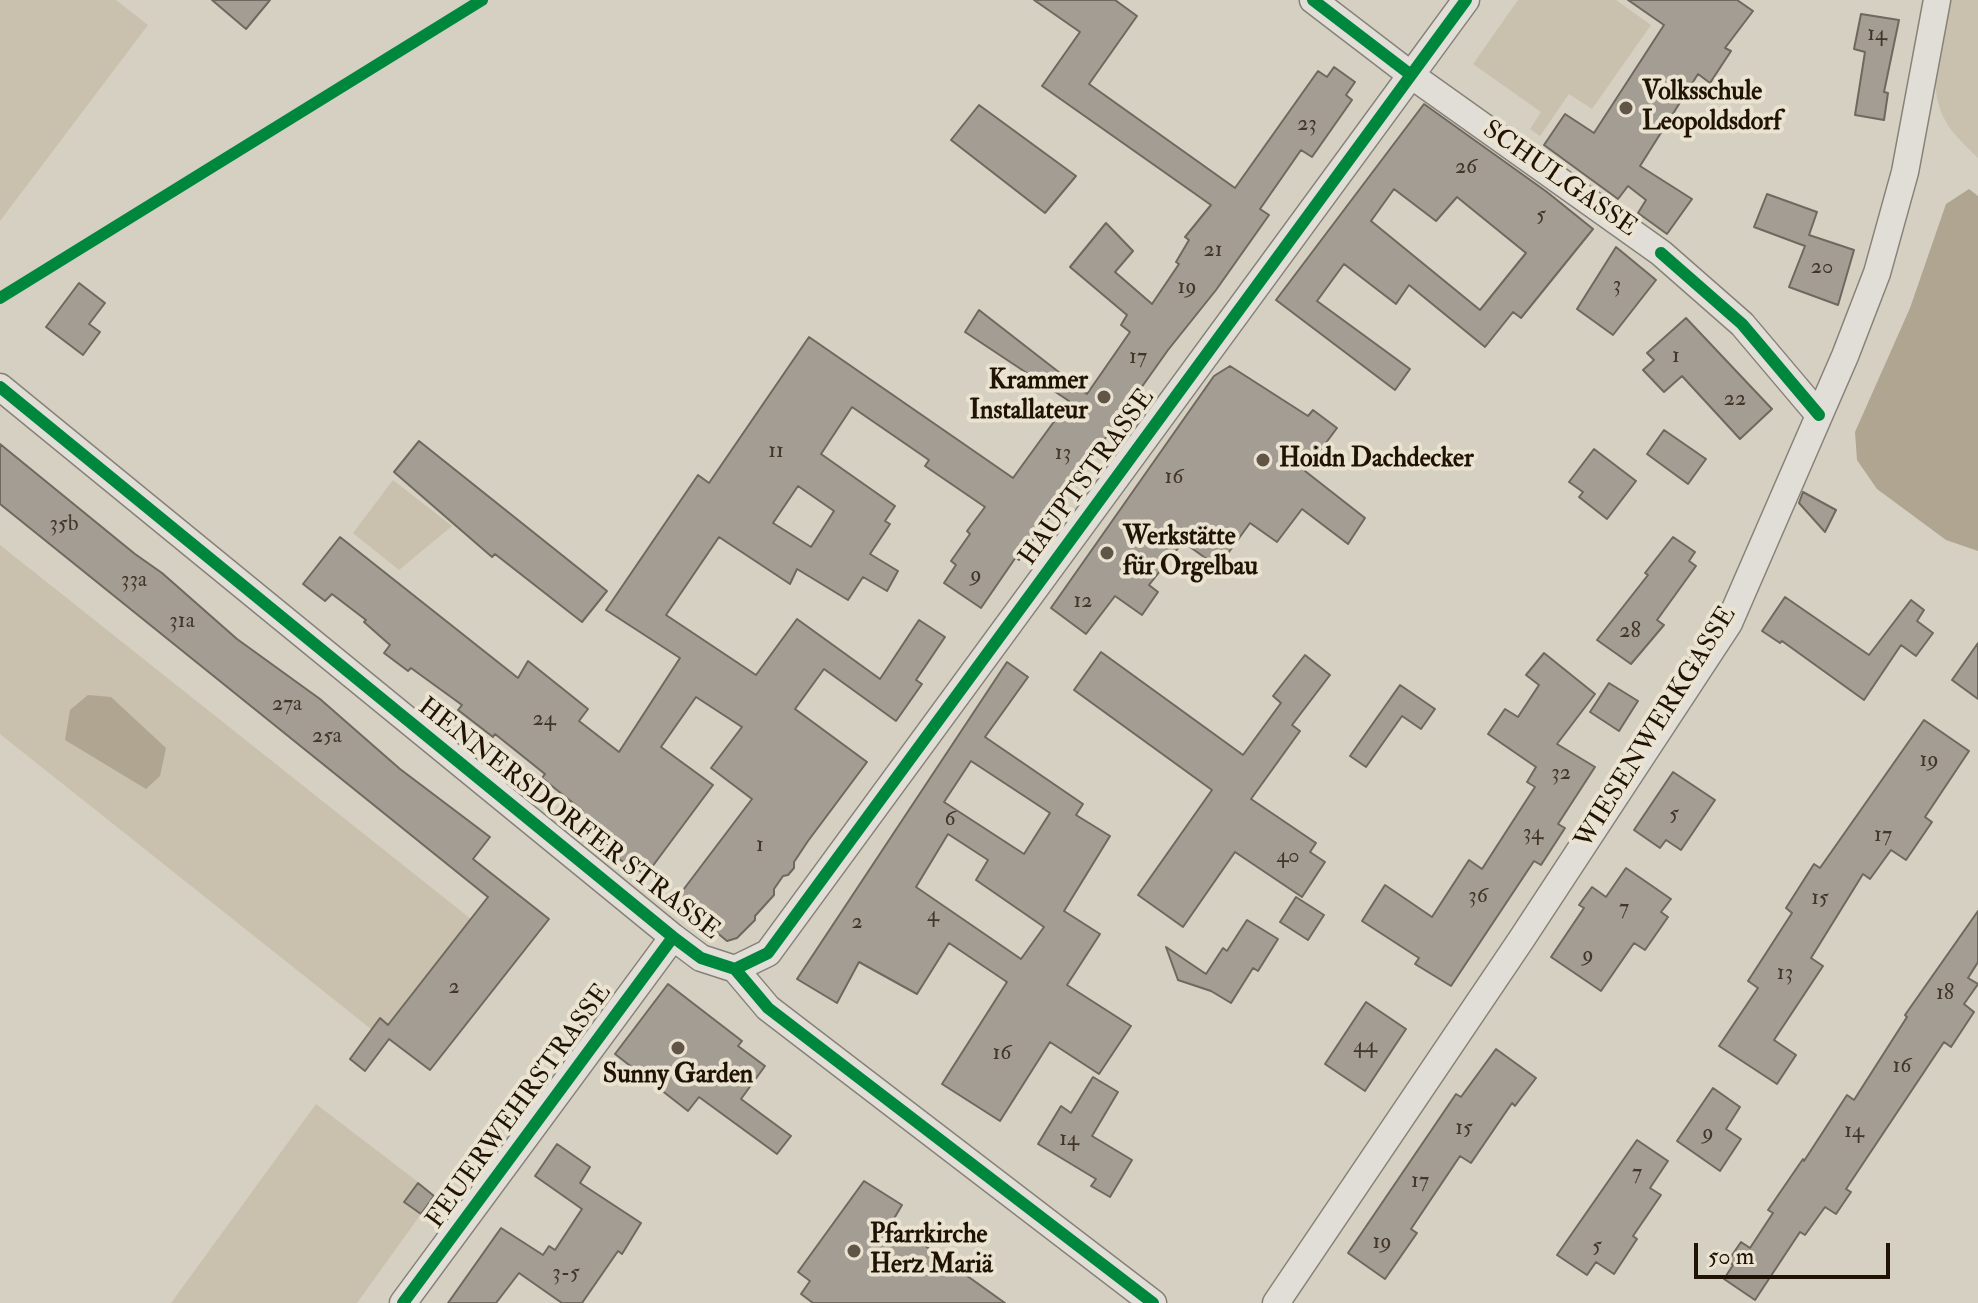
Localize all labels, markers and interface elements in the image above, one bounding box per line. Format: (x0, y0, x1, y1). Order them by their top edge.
house number: 14 (1867, 22, 1887, 48)
place label: Volksschule Leopoldsdorf (1642, 77, 1781, 138)
marker: Volksschule Leopoldsdorf (1617, 99, 1635, 117)
house number: 23 (1297, 112, 1317, 138)
street label: SCHULGASSE (1476, 115, 1642, 245)
house number: 26 (1455, 155, 1477, 181)
house number: 5 (1536, 203, 1546, 229)
house number: 21 (1203, 238, 1223, 264)
house number: 20 (1811, 255, 1833, 281)
house number: 3 (1613, 273, 1621, 299)
house number: 19 (1177, 275, 1197, 301)
house number: 1 (1672, 344, 1680, 370)
house number: 17 (1129, 345, 1147, 371)
place label: Krammer Installateur (970, 366, 1088, 428)
street label: HAUPTSTRASSE (1014, 384, 1162, 572)
house number: 22 (1724, 387, 1746, 413)
marker: Krammer Installateur (1095, 388, 1113, 406)
house number: 11 (768, 439, 784, 465)
house number: 13 (1055, 441, 1071, 467)
place label: Hoidn Dachdecker (1279, 444, 1474, 476)
marker: Hoidn Dachdecker (1254, 451, 1272, 469)
house number: 16 (1165, 465, 1183, 491)
house number: 35b (50, 512, 78, 538)
place label: Werkstätte für Orgelbau (1123, 522, 1258, 584)
marker: Werkstätte für Orgelbau (1098, 544, 1116, 562)
house number: 9 (970, 563, 982, 589)
house number: 33a (121, 568, 147, 594)
house number: 12 (1073, 589, 1093, 615)
street label: WIESENWERKGASSE (1570, 601, 1744, 855)
house number: 31a (169, 609, 195, 635)
house number: 28 (1619, 619, 1641, 645)
house number: 27a (272, 692, 302, 718)
street label: HENNERSDORFER STRASSE (411, 692, 725, 948)
house number: 24 (532, 707, 556, 733)
house number: 25a (312, 724, 342, 750)
house number: 19 (1919, 748, 1939, 774)
house number: 32 (1551, 761, 1571, 787)
house number: 5 (1669, 802, 1679, 828)
house number: 6 (944, 807, 956, 833)
house number: 34 (1523, 821, 1543, 847)
house number: 17 (1874, 823, 1892, 849)
house number: 1 (756, 833, 764, 859)
house number: 40 (1276, 844, 1300, 870)
house number: 36 (1468, 884, 1488, 910)
house number: 15 (1811, 886, 1829, 912)
house number: 7 (1619, 896, 1629, 922)
house number: 4 (927, 903, 939, 929)
house number: 2 (851, 910, 863, 936)
house number: 9 (1582, 943, 1594, 969)
house number: 13 (1777, 961, 1793, 987)
house number: 2 (448, 975, 460, 1001)
street label: FEUERWEHRSTRASSE (421, 979, 619, 1235)
house number: 18 (1936, 981, 1954, 1007)
house number: 44 (1353, 1034, 1377, 1060)
marker: Sunny Garden (669, 1039, 687, 1057)
house number: 16 (993, 1041, 1011, 1067)
house number: 16 (1893, 1054, 1911, 1080)
place label: Sunny Garden (603, 1060, 753, 1092)
house number: 15 (1455, 1116, 1473, 1142)
house number: 14 (1844, 1119, 1864, 1145)
house number: 9 (1702, 1121, 1714, 1147)
house number: 14 (1059, 1127, 1079, 1153)
house number: 7 (1632, 1161, 1642, 1187)
house number: 17 (1411, 1169, 1429, 1195)
place label: Pfarrkirche Herz Mariä (870, 1220, 993, 1282)
scale bar (1698, 1227, 1894, 1277)
house number: 19 (1372, 1230, 1392, 1256)
house number: 5 (1592, 1234, 1602, 1260)
text: 50 m (1708, 1241, 1754, 1272)
marker: Pfarrkirche Herz Mariä (845, 1242, 863, 1260)
house number: 3-5 (552, 1261, 580, 1287)

